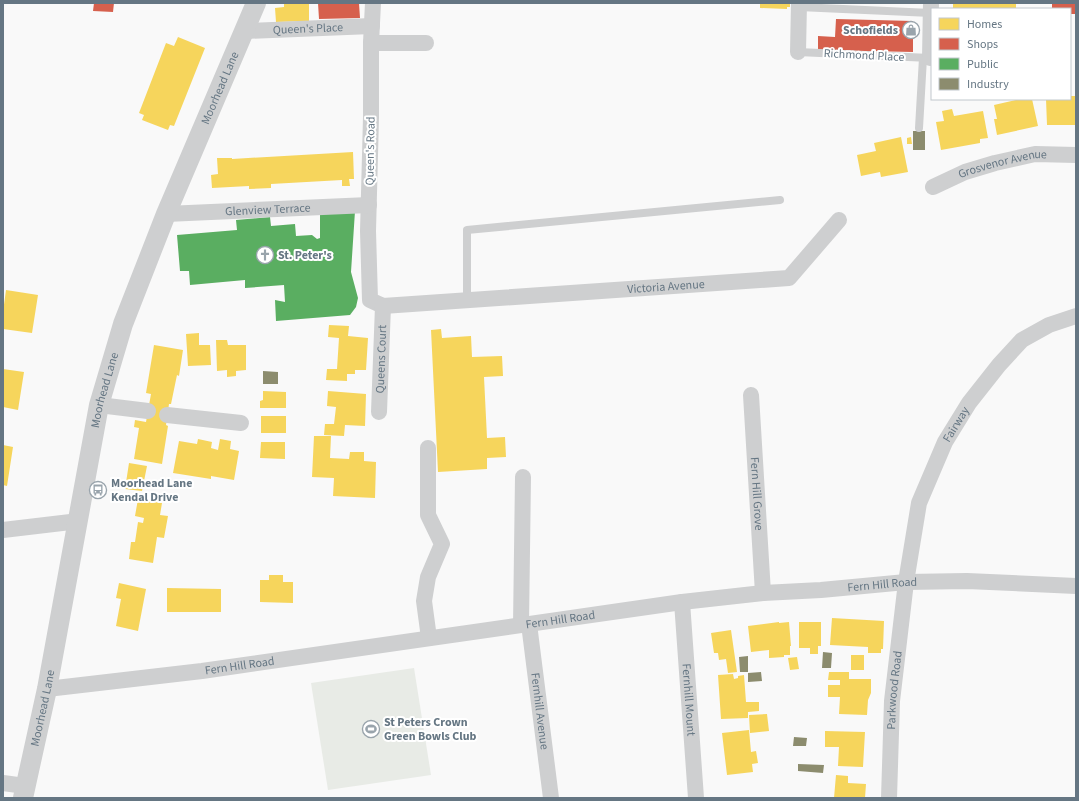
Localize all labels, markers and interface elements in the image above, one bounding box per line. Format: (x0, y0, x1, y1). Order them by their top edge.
legend (931, 8, 1071, 100)
text: Homes (967, 16, 1002, 33)
street label: Queen's Place (273, 19, 343, 39)
shop icon: Schofields (901, 20, 921, 40)
place label: Schofields (843, 22, 898, 39)
text: Shops (967, 36, 998, 53)
street label: Richmond Place (823, 45, 905, 66)
street label: Moorhead Lane (197, 49, 243, 127)
text: Public (967, 56, 999, 73)
text: Industry (967, 76, 1009, 93)
street label: Queen's Road (361, 116, 380, 186)
street label: Grosvenor Avenue (955, 146, 1047, 183)
street label: Glenview Terrace (225, 200, 311, 220)
church icon: St. Peter's (255, 245, 275, 265)
place label: St. Peter's (278, 247, 332, 264)
street label: Victoria Avenue (627, 276, 705, 298)
street label: Queens Court (372, 324, 391, 394)
street label: Moorhead Lane (87, 350, 123, 429)
street label: Fairway (939, 403, 974, 446)
street label: Fern Hill Grove (746, 457, 767, 531)
place label: Moorhead Lane Kendal Drive (111, 475, 192, 506)
bus stop icon: Moorhead Lane Kendal Drive (88, 480, 108, 500)
street label: Fern Hill Road (847, 574, 917, 596)
street label: Fern Hill Road (525, 607, 596, 633)
street label: Parkwood Road (883, 650, 907, 730)
street label: Fern Hill Road (204, 653, 275, 679)
street label: Fernhill Mount (677, 663, 700, 737)
street label: Moorhead Lane (27, 669, 59, 748)
street label: Fernhill Avenue (526, 672, 553, 751)
place label: St Peters Crown Green Bowls Club (384, 714, 477, 745)
sports icon: St Peters Crown Green Bowls Club (361, 719, 381, 739)

